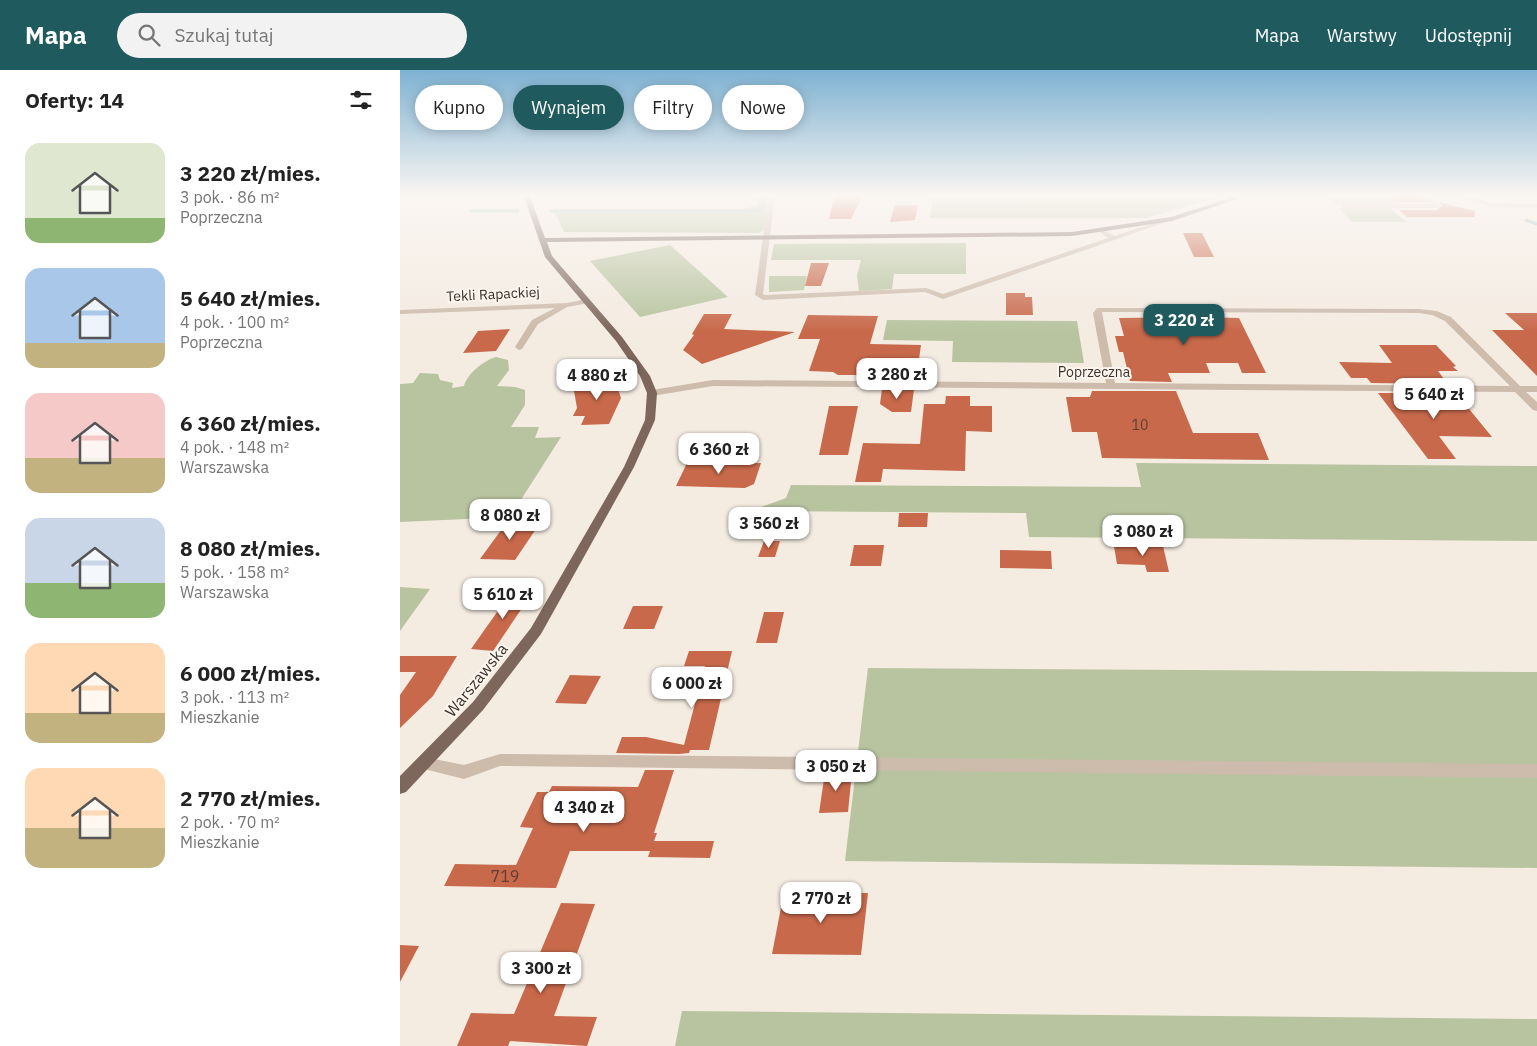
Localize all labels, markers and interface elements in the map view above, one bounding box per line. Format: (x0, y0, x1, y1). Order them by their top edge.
search box (117, 13, 467, 58)
text: Mapa (25, 19, 87, 51)
icon: search (135, 21, 163, 49)
text: Szukaj tutaj (175, 23, 274, 47)
text: Mapa (1255, 24, 1299, 47)
text: Warstwy (1327, 24, 1397, 47)
text: Udostępnij (1425, 24, 1512, 47)
chip: Kupno (415, 85, 503, 130)
chip: Wynajem (513, 85, 624, 130)
chip: Filtry (634, 85, 712, 130)
chip: Nowe (722, 85, 804, 130)
text: Oferty: 14 (25, 86, 124, 114)
icon: filters (347, 86, 375, 114)
text: 3 220 zł/mies. (180, 159, 321, 187)
icon: home (65, 163, 125, 223)
text: 3 pok. · 86 m² (180, 187, 280, 207)
text: Poprzeczna (180, 207, 263, 227)
street label: Tekli Rapackiej (446, 283, 540, 305)
text: 5 640 zł/mies. (180, 284, 321, 312)
icon: home (65, 288, 125, 348)
pin: 3 220 zł (1132, 304, 1236, 346)
text: 3 220 zł (1154, 310, 1214, 330)
text: 4 pok. · 100 m² (180, 312, 289, 332)
text: Poprzeczna (180, 332, 263, 352)
pin: 4 880 zł (545, 358, 649, 401)
pin: 3 280 zł (845, 358, 949, 400)
street label: Poprzeczna (1058, 363, 1131, 381)
text: 3 280 zł (867, 364, 927, 384)
text: 4 880 zł (567, 365, 627, 385)
pin: 5 640 zł (1382, 378, 1486, 420)
text: 5 640 zł (1404, 384, 1464, 404)
text: 6 360 zł/mies. (180, 409, 321, 437)
icon: home (65, 413, 125, 473)
house number: 10 (1132, 416, 1148, 434)
pin: 6 360 zł (667, 432, 771, 475)
text: 4 pok. · 148 m² (180, 437, 289, 457)
text: 6 360 zł (689, 439, 749, 459)
text: Warszawska (180, 457, 269, 477)
pin: 8 080 zł (458, 498, 562, 541)
text: 8 080 zł (480, 505, 540, 525)
pin: 3 560 zł (717, 506, 821, 549)
text: 3 560 zł (739, 513, 799, 533)
pin: 3 080 zł (1091, 514, 1195, 557)
text: 3 080 zł (1113, 521, 1173, 541)
text: 8 080 zł/mies. (180, 534, 321, 562)
icon: home (65, 538, 125, 598)
text: 5 pok. · 158 m² (180, 562, 289, 582)
pin: 5 610 zł (451, 578, 555, 620)
text: Warszawska (180, 582, 269, 602)
text: 5 610 zł (473, 584, 533, 604)
street label: Warszawska (440, 639, 512, 721)
text: 6 000 zł/mies. (180, 659, 321, 687)
icon: home (65, 663, 125, 723)
pin: 6 000 zł (640, 666, 744, 709)
text: 6 000 zł (662, 673, 722, 693)
text: 3 pok. · 113 m² (180, 687, 289, 707)
text: Mieszkanie (180, 707, 260, 727)
pin: 3 050 zł (784, 750, 888, 792)
text: 3 050 zł (806, 756, 866, 776)
text: 2 770 zł/mies. (180, 784, 321, 812)
icon: home (65, 788, 125, 848)
pin: 4 340 zł (532, 790, 636, 833)
text: 4 340 zł (554, 797, 614, 817)
text: 2 pok. · 70 m² (180, 812, 280, 832)
text: Mieszkanie (180, 832, 260, 852)
house number: 719 (491, 866, 519, 886)
pin: 2 770 zł (769, 882, 873, 924)
text: 2 770 zł (791, 888, 851, 908)
pin: 3 300 zł (489, 952, 593, 994)
text: 3 300 zł (511, 958, 571, 978)

